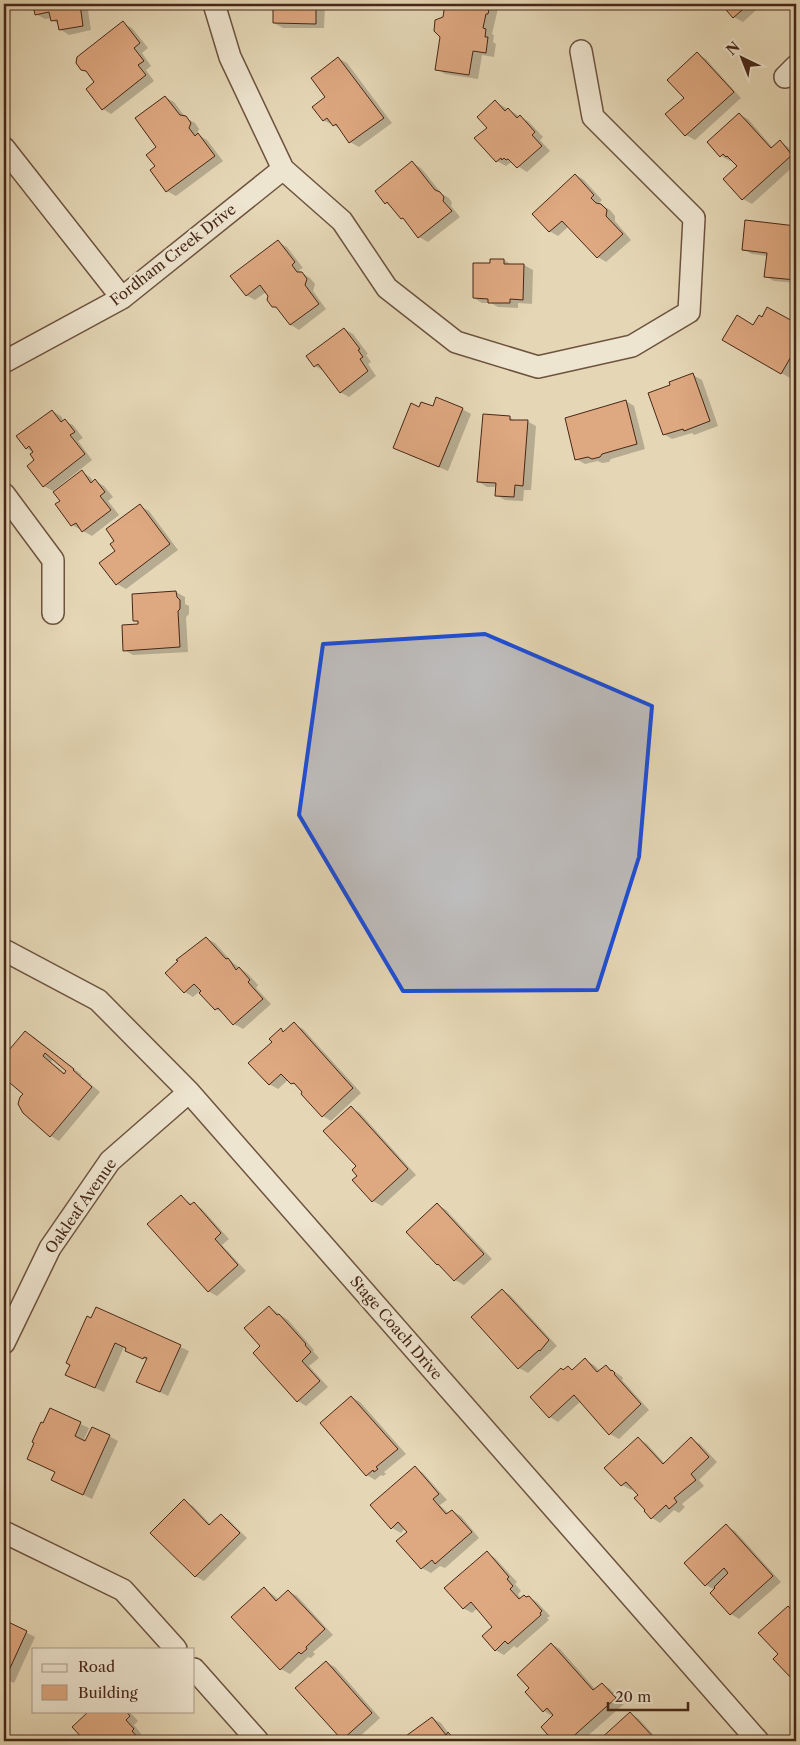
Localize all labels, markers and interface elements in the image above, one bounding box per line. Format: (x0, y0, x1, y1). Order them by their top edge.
north arrow (718, 32, 768, 82)
text: N (723, 38, 744, 59)
street label: Fordham Creek Drive (106, 200, 239, 310)
street label: Oakleaf Avenue (41, 1154, 120, 1257)
street label: Stage Coach Drive (346, 1272, 447, 1383)
legend (32, 1648, 195, 1712)
text: Road (78, 1657, 115, 1676)
scale bar (608, 1680, 688, 1712)
text: Building (78, 1683, 138, 1702)
text: 20 m (615, 1687, 651, 1706)

